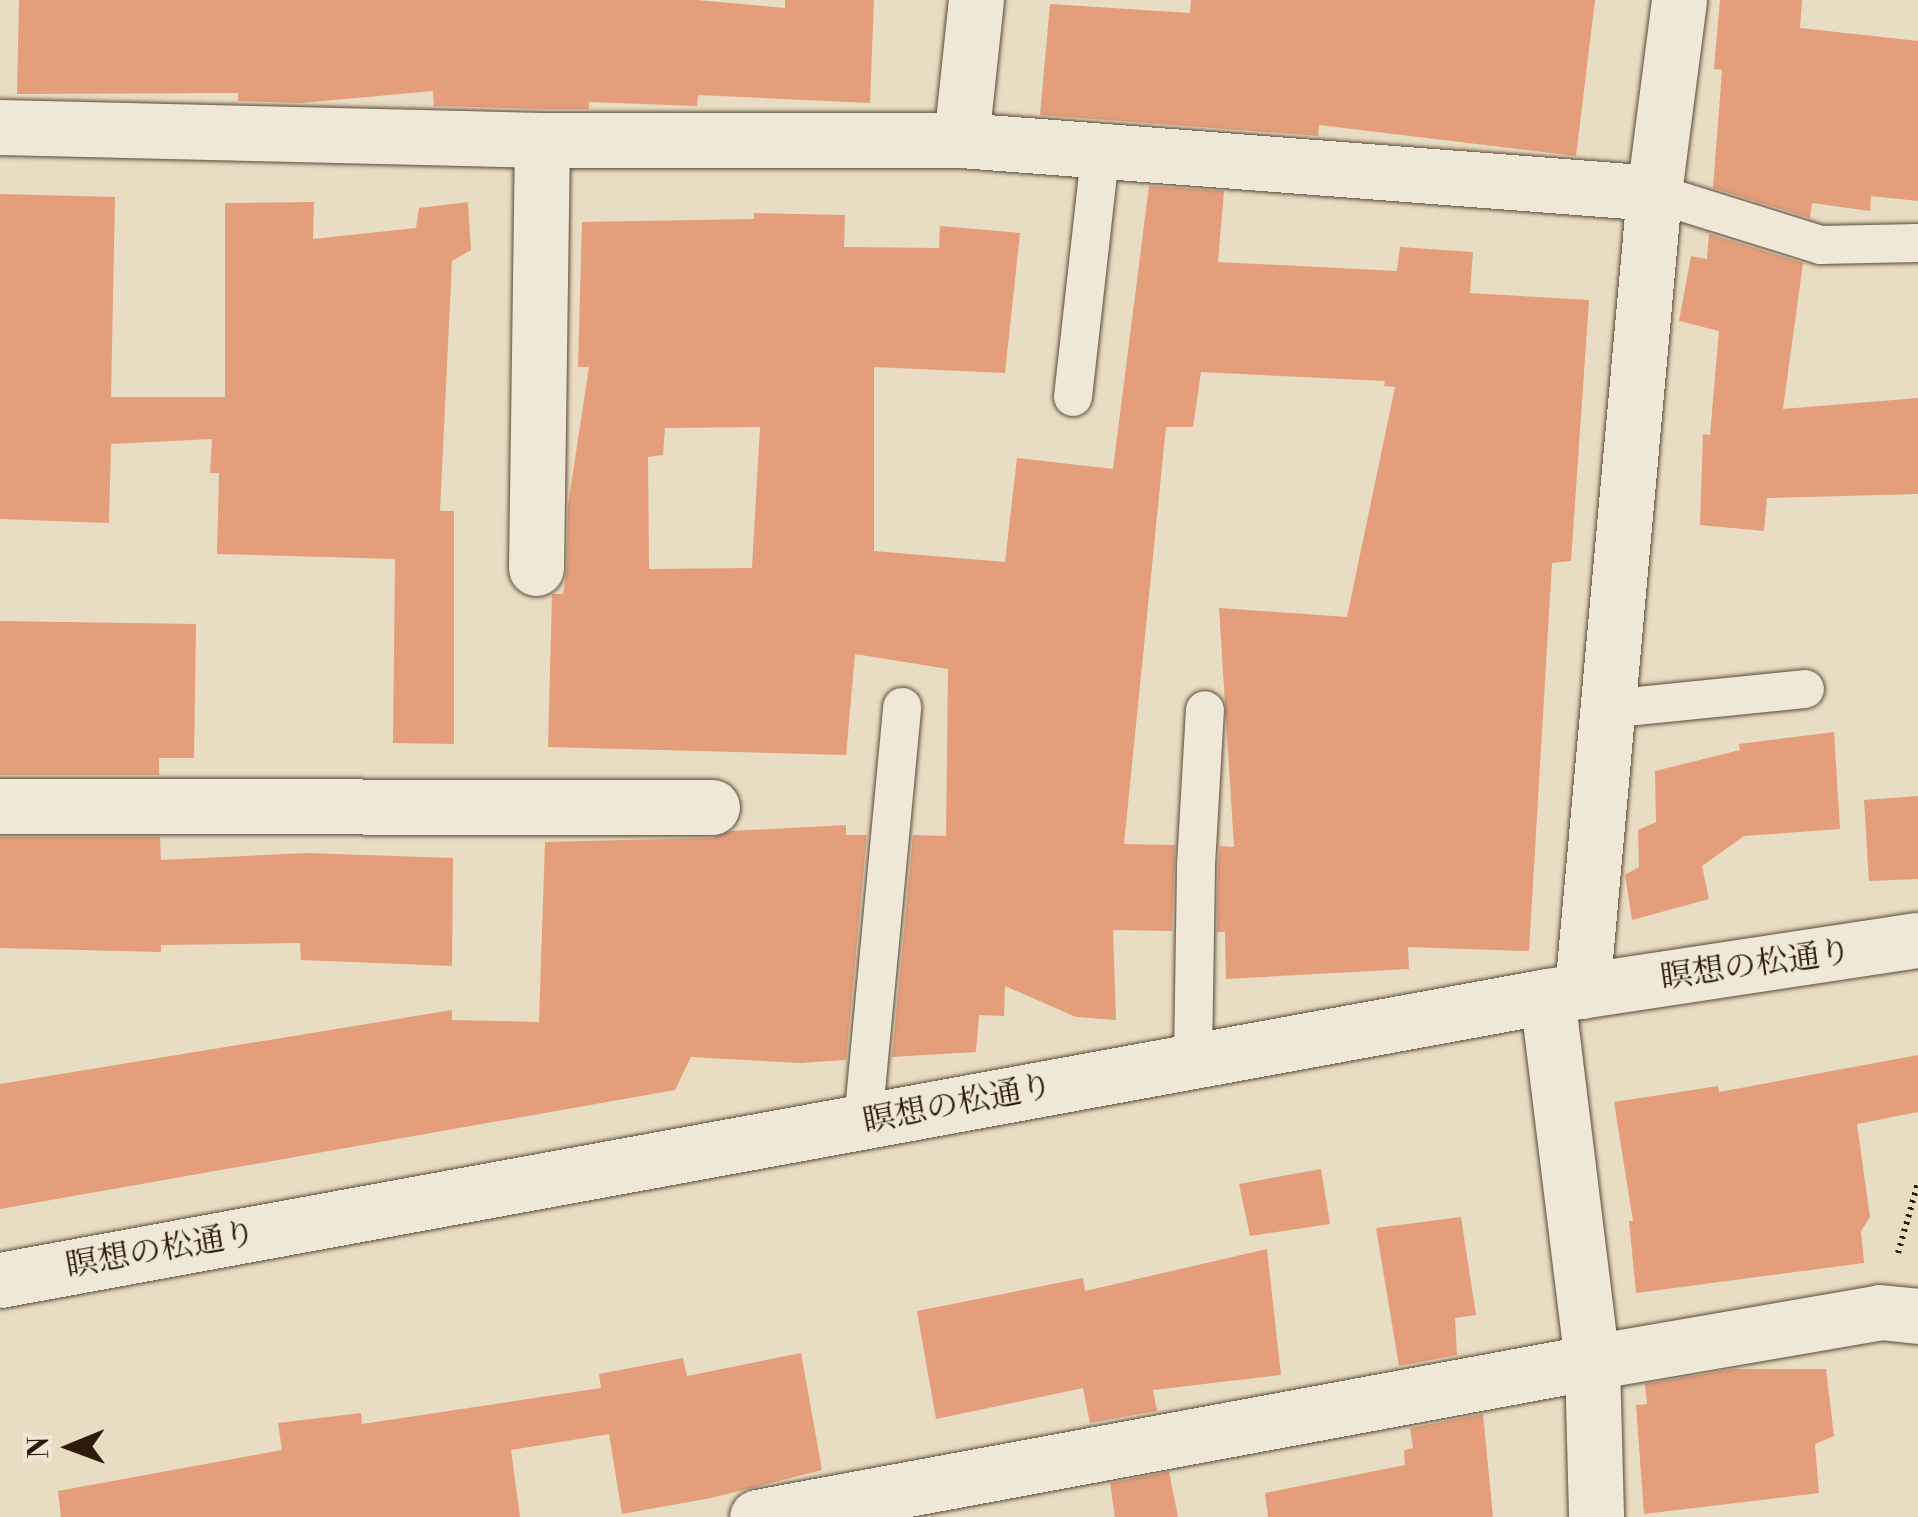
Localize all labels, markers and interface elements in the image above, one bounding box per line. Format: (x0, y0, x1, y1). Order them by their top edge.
street label: 瞑想の松通り (1658, 933, 1854, 997)
street label: 瞑想の松通り (860, 1067, 1056, 1141)
street label: 瞑想の松通り (63, 1214, 259, 1286)
north arrow (20, 1397, 120, 1497)
text: N (22, 1436, 57, 1459)

